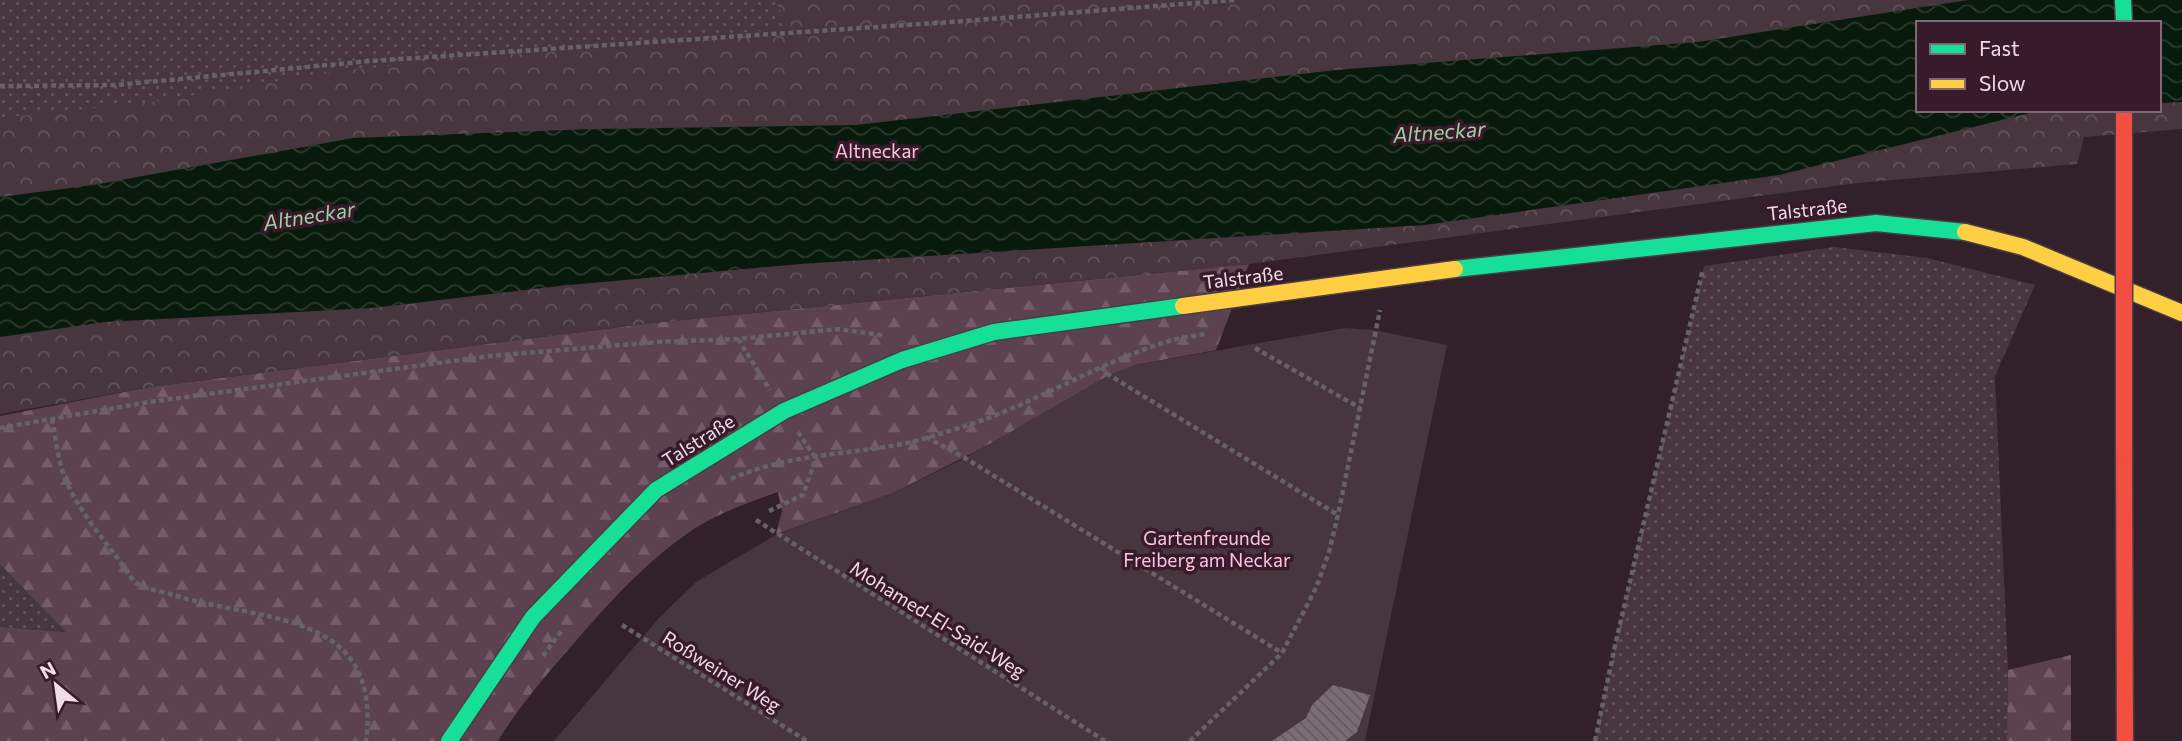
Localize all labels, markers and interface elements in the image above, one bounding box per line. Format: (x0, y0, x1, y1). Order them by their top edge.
legend (1916, 21, 2161, 112)
text: Fast (1979, 35, 2020, 60)
text: Slow (1979, 70, 2026, 95)
water label: Altneckar (1391, 115, 1487, 147)
park label: Altneckar (835, 139, 919, 162)
street label: Talstraße (1766, 193, 1848, 225)
water label: Altneckar (260, 195, 357, 235)
street label: Talstraße (1202, 261, 1284, 293)
street label: Talstraße (658, 409, 738, 471)
park label: Gartenfreunde Freiberg am Neckar (1123, 526, 1291, 571)
street label: Mohamed-El-Said-Weg (846, 556, 1030, 682)
street label: Roßweiner Weg (659, 626, 785, 716)
north arrow (21, 650, 91, 720)
text: N (36, 656, 59, 683)

